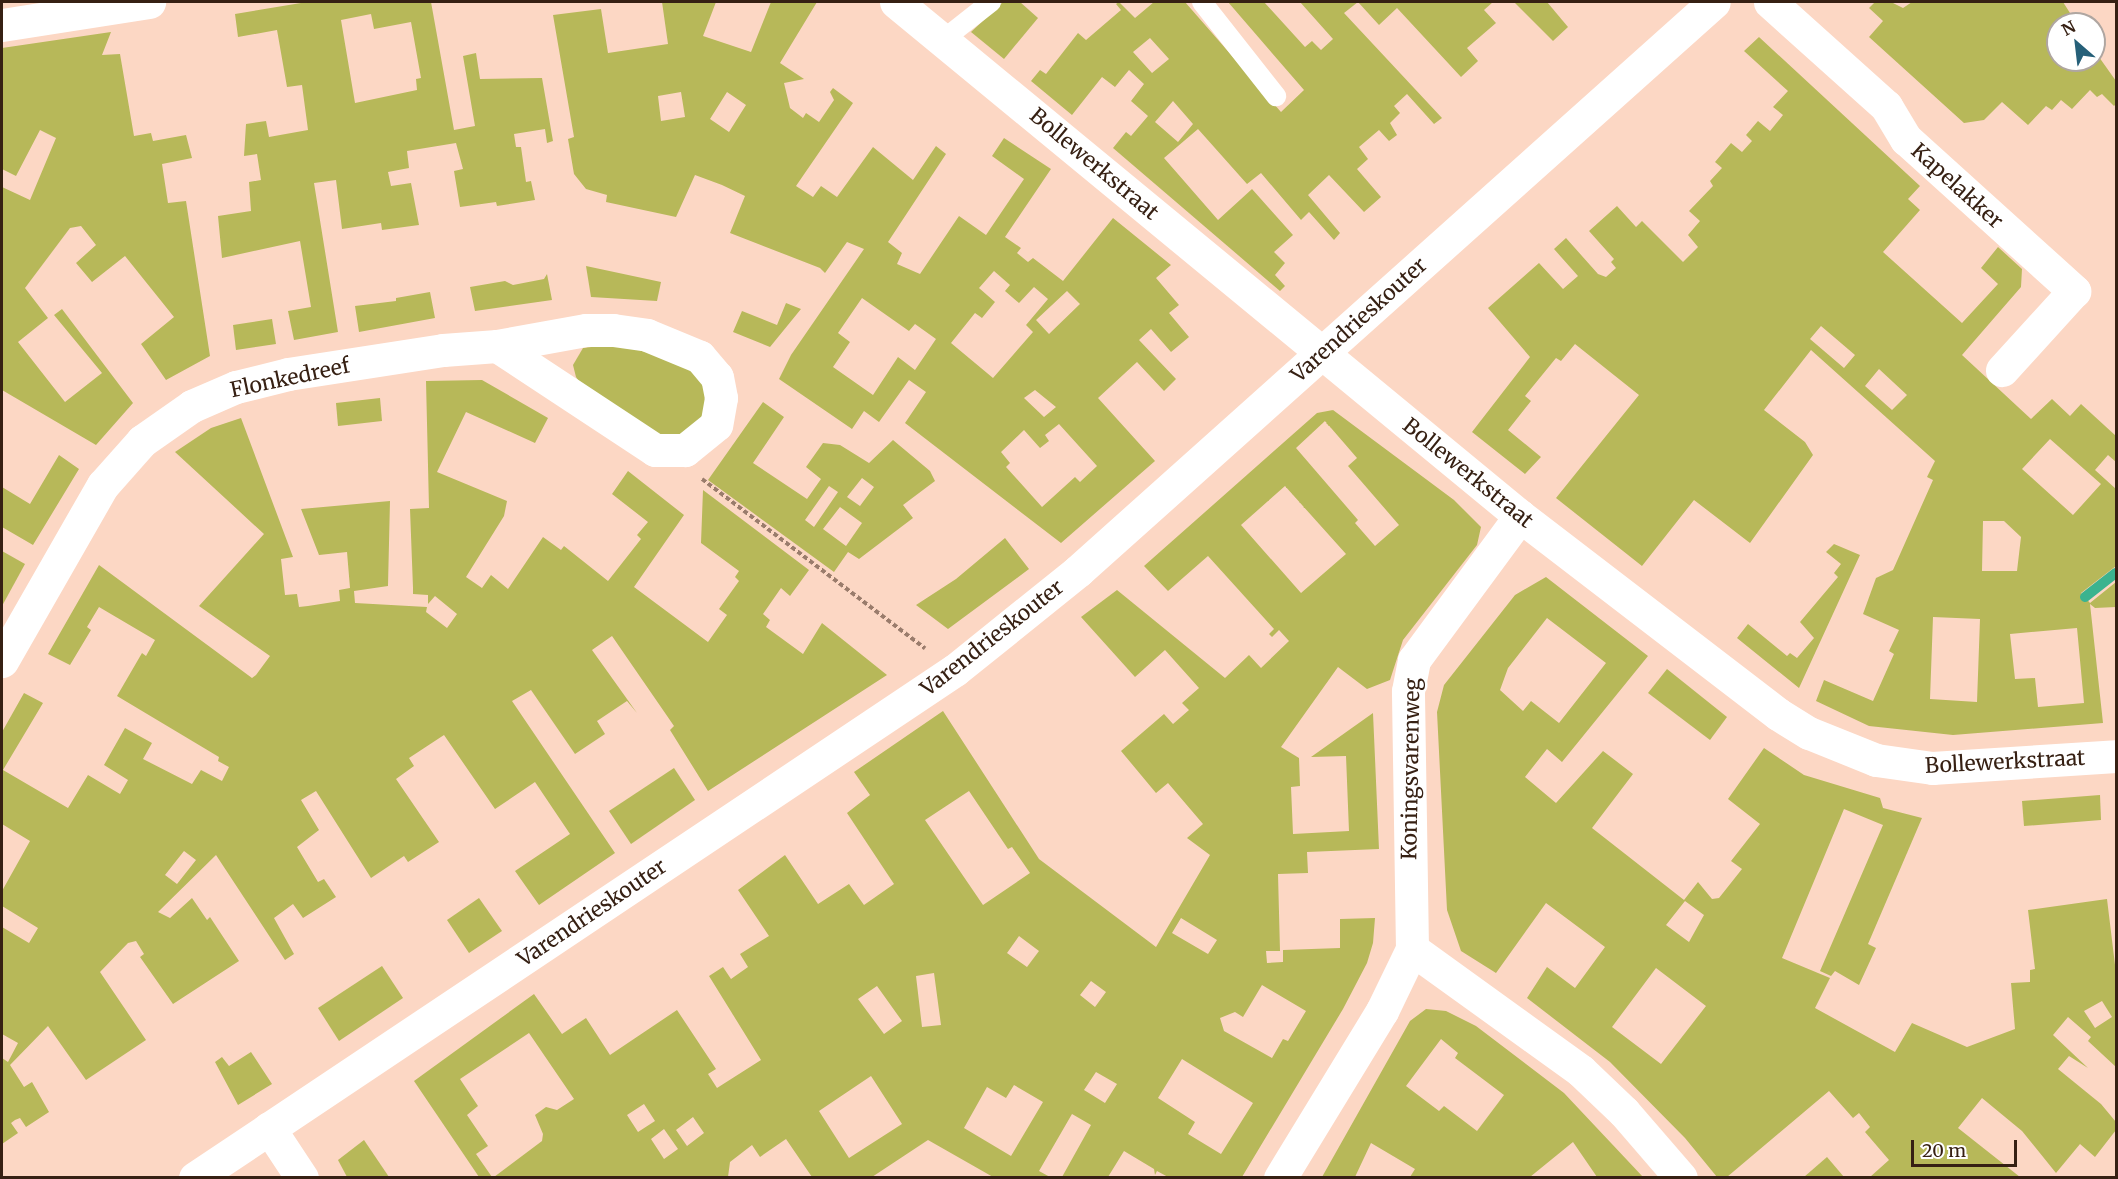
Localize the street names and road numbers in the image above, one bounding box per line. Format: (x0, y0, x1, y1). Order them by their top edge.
street label: Bollewerkstraat (1025, 103, 1163, 225)
street label: Kapelakker (1906, 138, 2008, 234)
street label: Varendrieskouter (1286, 252, 1432, 388)
street label: Flonkedreef (228, 353, 352, 403)
street label: Bollewerkstraat (1398, 413, 1538, 533)
street label: Varendrieskouter (916, 574, 1068, 702)
street label: Koningsvarenweg (1397, 678, 1425, 860)
street label: Bollewerkstraat (1924, 745, 2086, 779)
street label: Varendrieskouter (513, 854, 671, 972)

